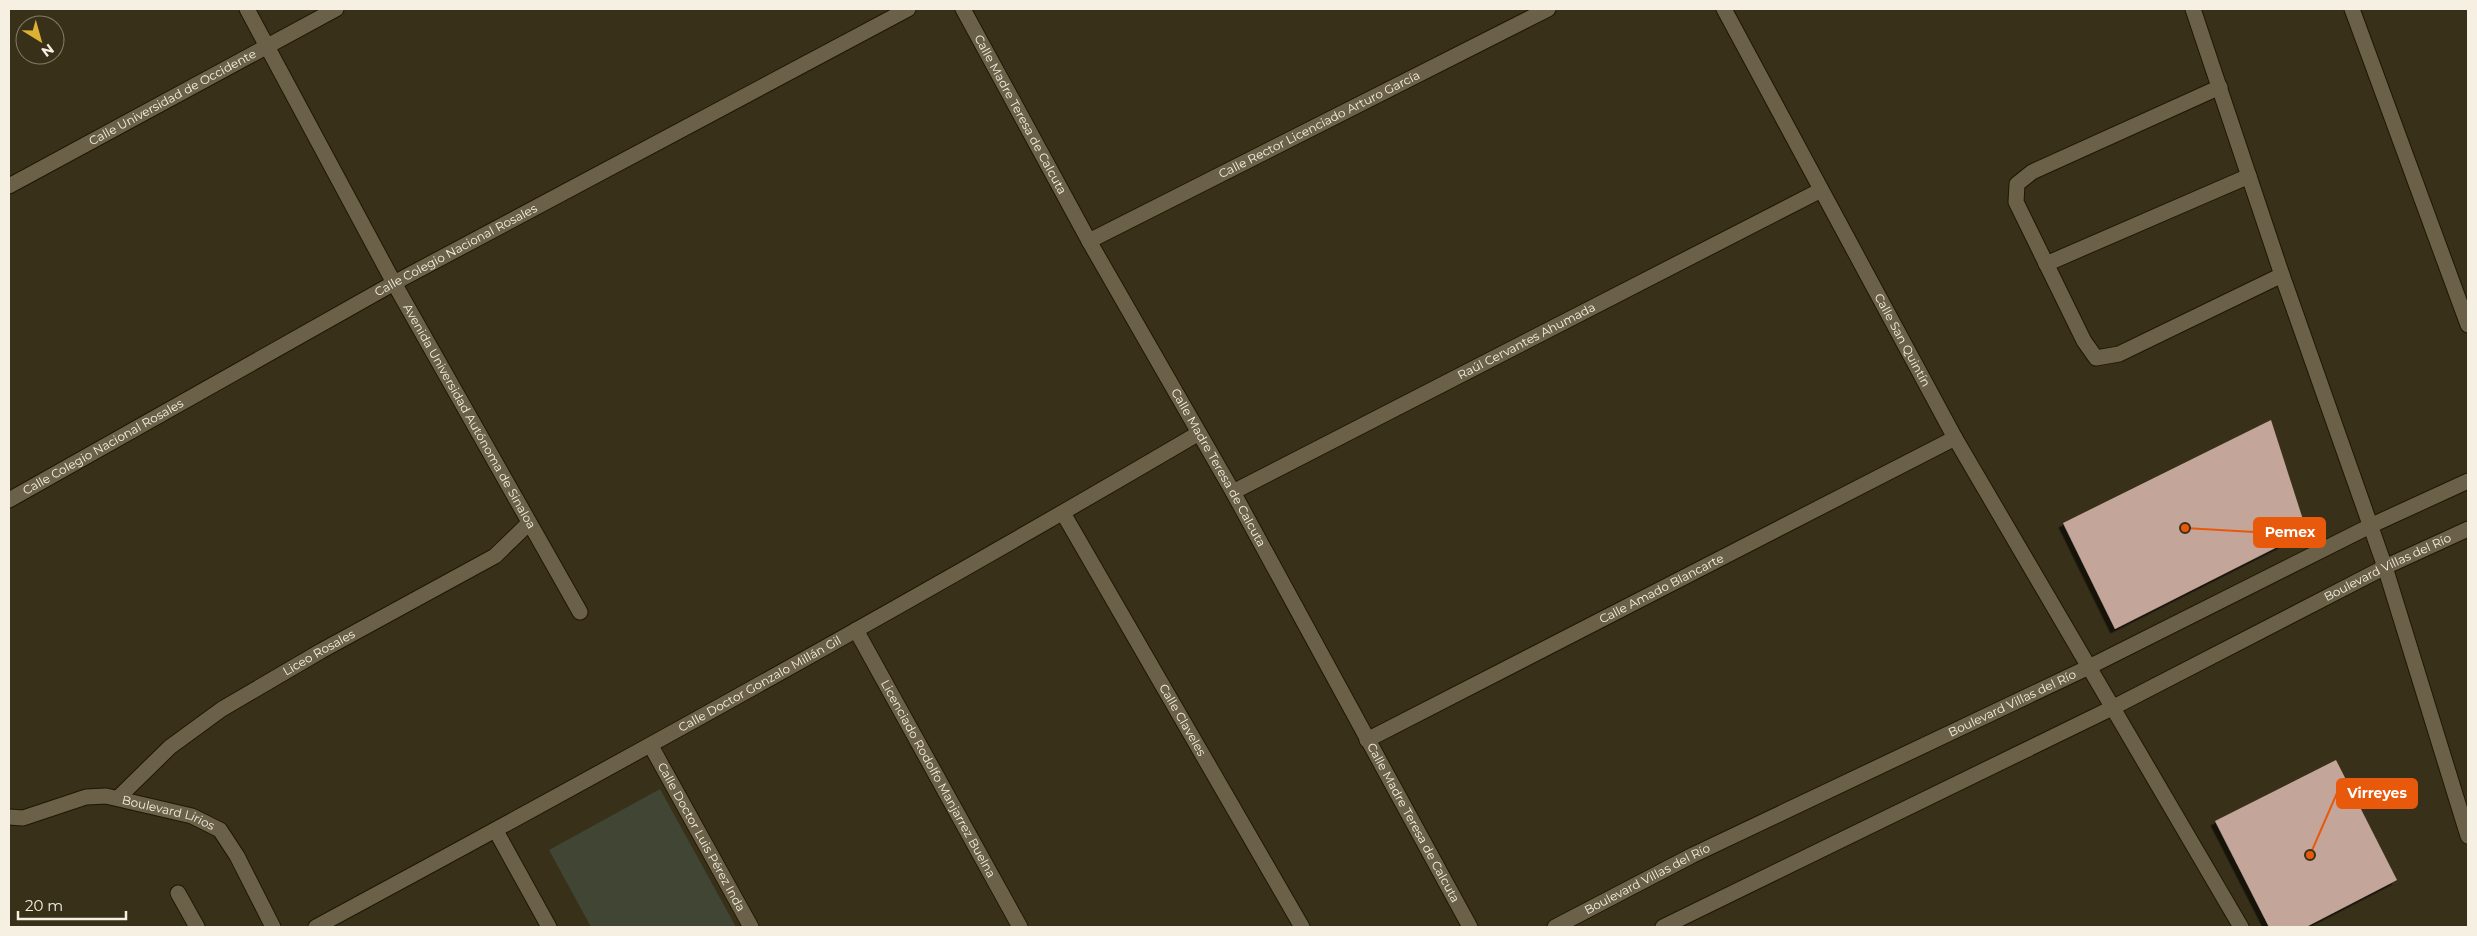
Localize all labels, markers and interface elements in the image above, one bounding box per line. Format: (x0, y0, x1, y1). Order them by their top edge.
north arrow (15, 15, 65, 65)
street label: Calle Madre Teresa de Calcuta (971, 32, 1070, 197)
text: N (38, 40, 58, 61)
street label: Calle Universidad de Occidente (86, 46, 259, 148)
street label: Calle Rector Licenciado Arturo García (1216, 67, 1422, 181)
street label: Calle Colegio Nacional Rosales (372, 200, 540, 299)
street label: Calle San Quintín (1871, 291, 1934, 389)
street label: Raúl Cervantes Ahumada (1455, 299, 1598, 382)
street label: Avenida Universidad Autónoma de Sinaloa (400, 301, 539, 531)
street label: Calle Madre Teresa de Calcuta (1168, 386, 1269, 549)
street label: Calle Colegio Nacional Rosales (20, 395, 186, 498)
callout: Pemex (2254, 518, 2325, 547)
text: Pemex (2265, 523, 2316, 541)
street label: Boulevard Villas del Río (2321, 530, 2453, 604)
street label: Calle Amado Blancarte (1596, 550, 1726, 627)
street label: Liceo Rosales (280, 626, 358, 679)
street label: Calle Doctor Gonzalo Millán Gil (675, 632, 844, 735)
street label: Boulevard Villas del Río (1946, 666, 2078, 740)
street label: Licenciado Rodolfo Manjarrez Buelna (878, 677, 999, 880)
street label: Calle Claveles (1156, 681, 1210, 759)
street label: Calle Madre Teresa de Calcuta (1364, 740, 1463, 905)
street label: Calle Doctor Luis Pérez Inda (655, 760, 749, 914)
callout: Virreyes (2337, 779, 2417, 808)
text: Virreyes (2346, 784, 2407, 802)
street label: Boulevard Lirios (120, 792, 217, 833)
street label: Boulevard Villas del Río (1582, 840, 1712, 917)
scale bar (18, 888, 125, 920)
text: 20 m (25, 896, 63, 915)

